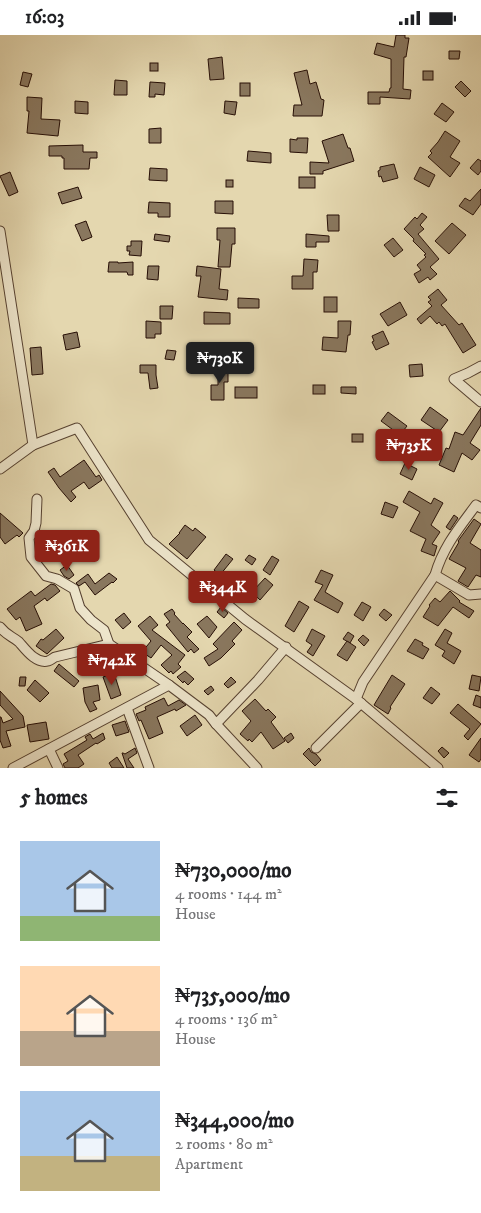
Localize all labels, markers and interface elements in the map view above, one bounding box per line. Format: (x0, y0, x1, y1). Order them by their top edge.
text: 16:03 (25, 6, 64, 29)
pin: ₦730K (185, 341, 255, 384)
text: ₦730K (197, 348, 243, 368)
pin: ₦735K (374, 429, 444, 471)
text: ₦735K (386, 435, 432, 455)
pin: ₦361K (32, 529, 102, 572)
text: ₦361K (46, 536, 88, 556)
pin: ₦344K (188, 571, 258, 613)
text: ₦344K (199, 577, 247, 597)
pin: ₦742K (77, 643, 147, 686)
text: ₦742K (88, 650, 136, 670)
icon: filters (433, 784, 461, 812)
text: 5 homes (20, 785, 88, 811)
text: ₦730,000/mo (175, 858, 292, 884)
icon: home (60, 861, 120, 921)
text: 4 rooms · 144 m² (175, 884, 282, 904)
text: House (175, 904, 216, 924)
text: ₦735,000/mo (175, 983, 290, 1009)
icon: home (60, 986, 120, 1046)
text: 4 rooms · 136 m² (175, 1009, 278, 1029)
text: House (175, 1029, 216, 1049)
text: ₦344,000/mo (175, 1108, 294, 1134)
icon: home (60, 1111, 120, 1171)
text: 2 rooms · 80 m² (175, 1134, 273, 1154)
text: Apartment (175, 1154, 243, 1174)

